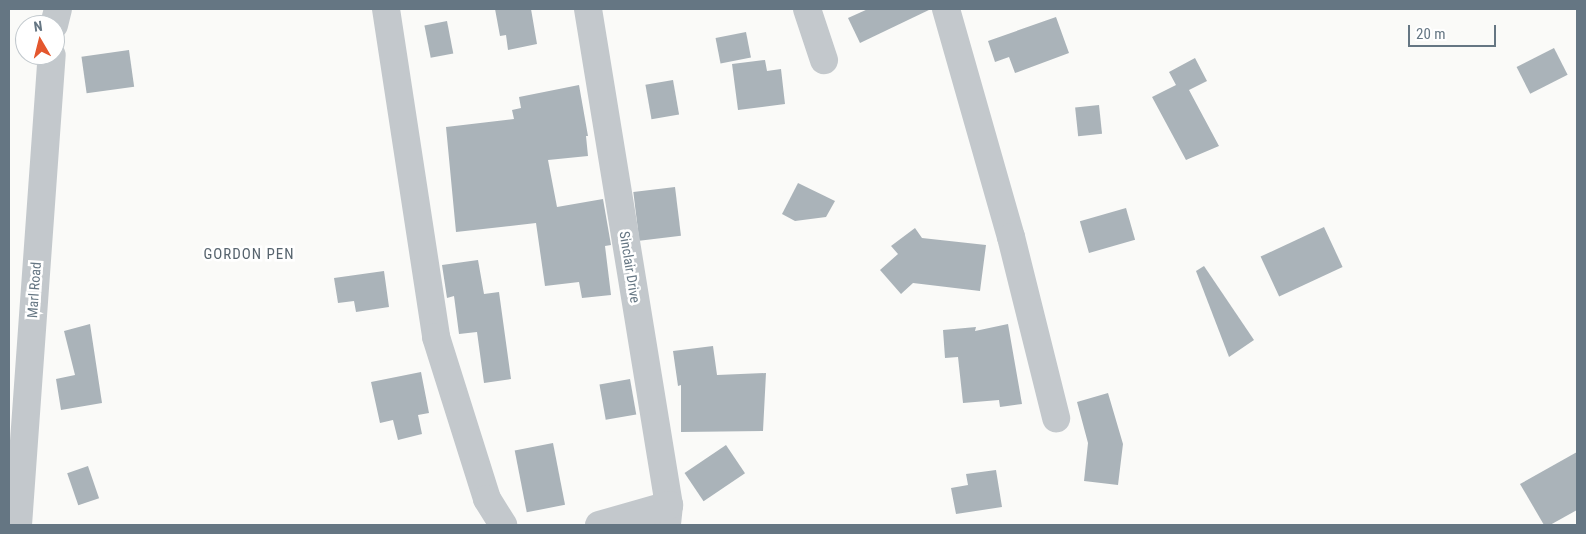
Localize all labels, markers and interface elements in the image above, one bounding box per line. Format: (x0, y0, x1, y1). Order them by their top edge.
north arrow (15, 15, 65, 65)
scale bar (1411, 15, 1498, 47)
text: N (33, 18, 43, 35)
text: 20 m (1416, 25, 1446, 43)
street label: Sinclair Drive (616, 230, 644, 304)
district label: GORDON PEN (202, 246, 296, 264)
street label: Marl Road (24, 261, 44, 319)

